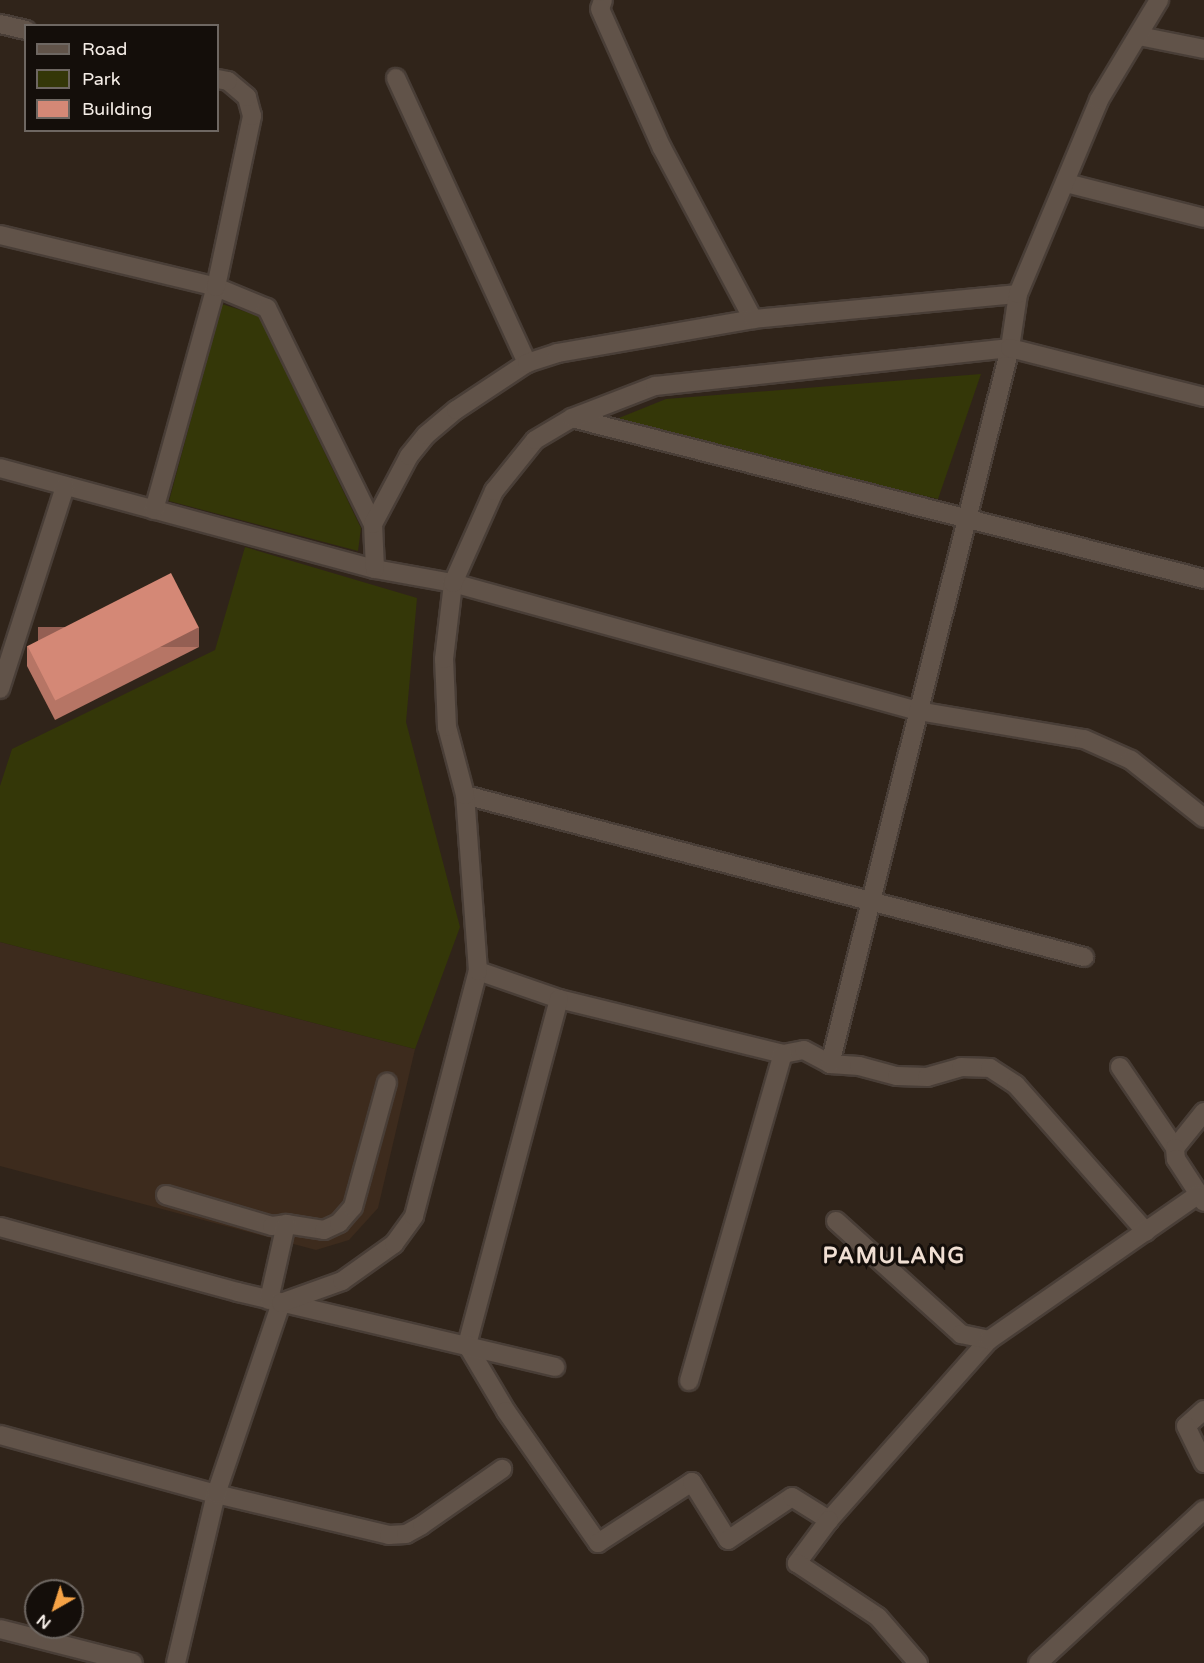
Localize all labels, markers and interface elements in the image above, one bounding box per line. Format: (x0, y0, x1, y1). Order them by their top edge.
legend (24, 24, 219, 132)
text: Road (82, 38, 127, 60)
text: Park (82, 68, 120, 90)
text: Building (82, 98, 152, 120)
district label: PAMULANG (822, 1244, 966, 1270)
north arrow (24, 1579, 84, 1639)
text: N (33, 1610, 55, 1633)

